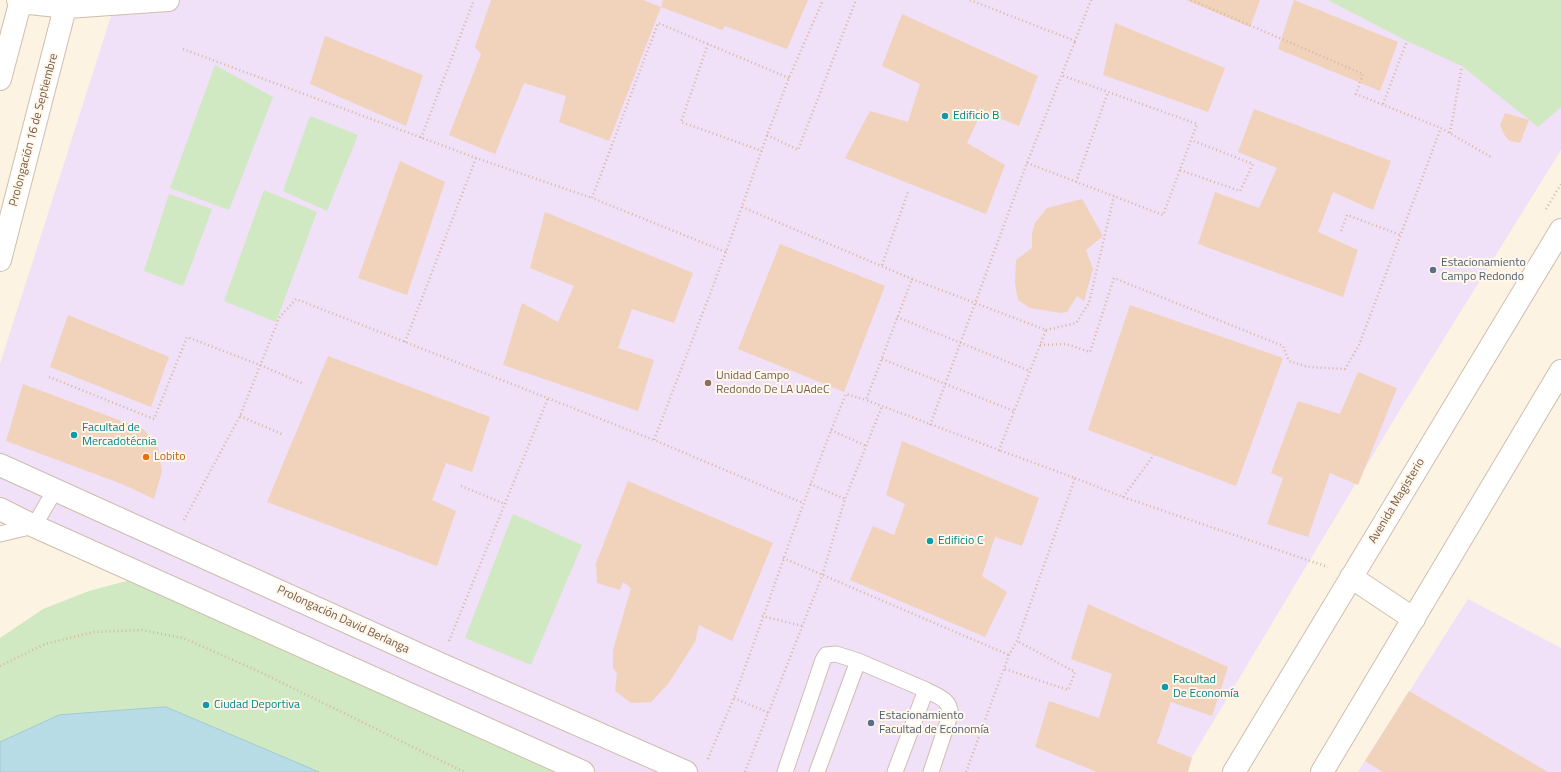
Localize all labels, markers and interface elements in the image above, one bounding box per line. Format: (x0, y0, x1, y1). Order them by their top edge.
street label: Prolongación 16 de Septiembre (7, 52, 61, 208)
place label: Edificio B (953, 109, 999, 123)
marker: Edificio B (940, 111, 950, 121)
place label: Estacionamiento Campo Redondo (1441, 256, 1526, 284)
marker: Estacionamiento Campo Redondo (1428, 265, 1438, 275)
place label: Unidad Campo Redondo De LA UAdeC (716, 369, 829, 397)
marker: Unidad Campo Redondo De LA UAdeC (703, 378, 713, 388)
place label: Facultad de Mercadotécnia (82, 421, 157, 449)
marker: Facultad de Mercadotécnia (69, 430, 79, 440)
place label: Lobito (154, 450, 186, 464)
marker: Lobito (141, 452, 151, 462)
street label: Avenida Magisterio (1366, 456, 1428, 546)
place label: Edificio C (938, 534, 983, 548)
marker: Edificio C (925, 536, 935, 546)
street label: Prolongación David Berlanga (274, 583, 412, 657)
place label: Facultad De Economía (1173, 673, 1239, 701)
marker: Facultad De Economía (1160, 682, 1170, 692)
place label: Ciudad Deportiva (214, 698, 300, 712)
marker: Ciudad Deportiva (201, 700, 211, 710)
place label: Estacionamiento Facultad de Economía (879, 709, 989, 737)
marker: Estacionamiento Facultad de Economía (866, 718, 876, 728)

